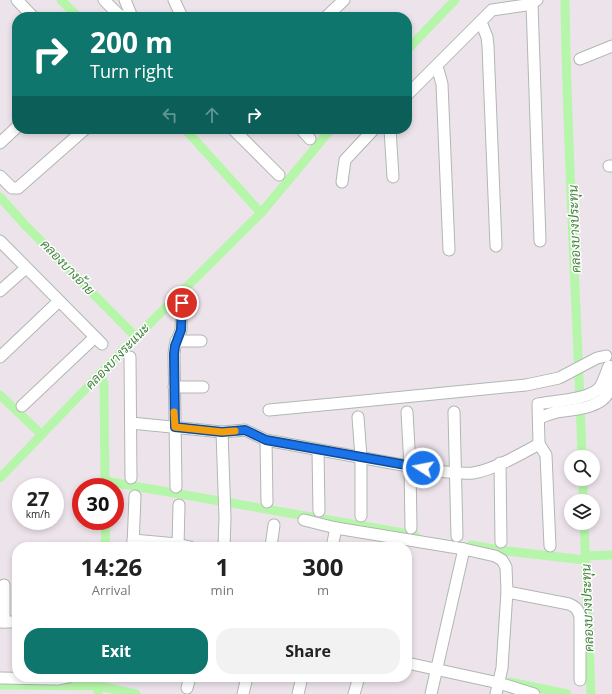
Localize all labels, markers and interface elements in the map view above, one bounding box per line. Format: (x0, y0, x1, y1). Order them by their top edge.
text: 200 m (90, 23, 173, 61)
icon: right (24, 28, 76, 80)
text: Turn right (90, 59, 173, 83)
icon: left (159, 104, 181, 126)
icon: ahead (201, 104, 223, 126)
icon: right (243, 104, 265, 126)
water label: คลองบางประทุน (563, 184, 586, 273)
water label: คลองบางอ้าย (37, 235, 99, 299)
pin (165, 286, 199, 320)
icon: arrive (171, 292, 193, 314)
water label: คลองบางระแนะ (81, 319, 153, 393)
position arrow (402, 447, 444, 489)
map controls (564, 450, 600, 530)
button: search (564, 450, 600, 486)
speed limit sign: 30 (72, 478, 124, 530)
text: 27 (27, 485, 49, 512)
button: layers (564, 494, 600, 530)
text: km/h (26, 507, 50, 521)
text: 14:26 (80, 550, 142, 583)
text: 1 (215, 550, 229, 583)
text: 300 (302, 550, 344, 583)
water label: คลองบางประทุน (576, 563, 599, 652)
text: Arrival (92, 581, 131, 599)
text: min (211, 581, 234, 599)
text: m (317, 581, 329, 599)
button: Exit (24, 628, 208, 674)
button: Share (216, 628, 400, 674)

